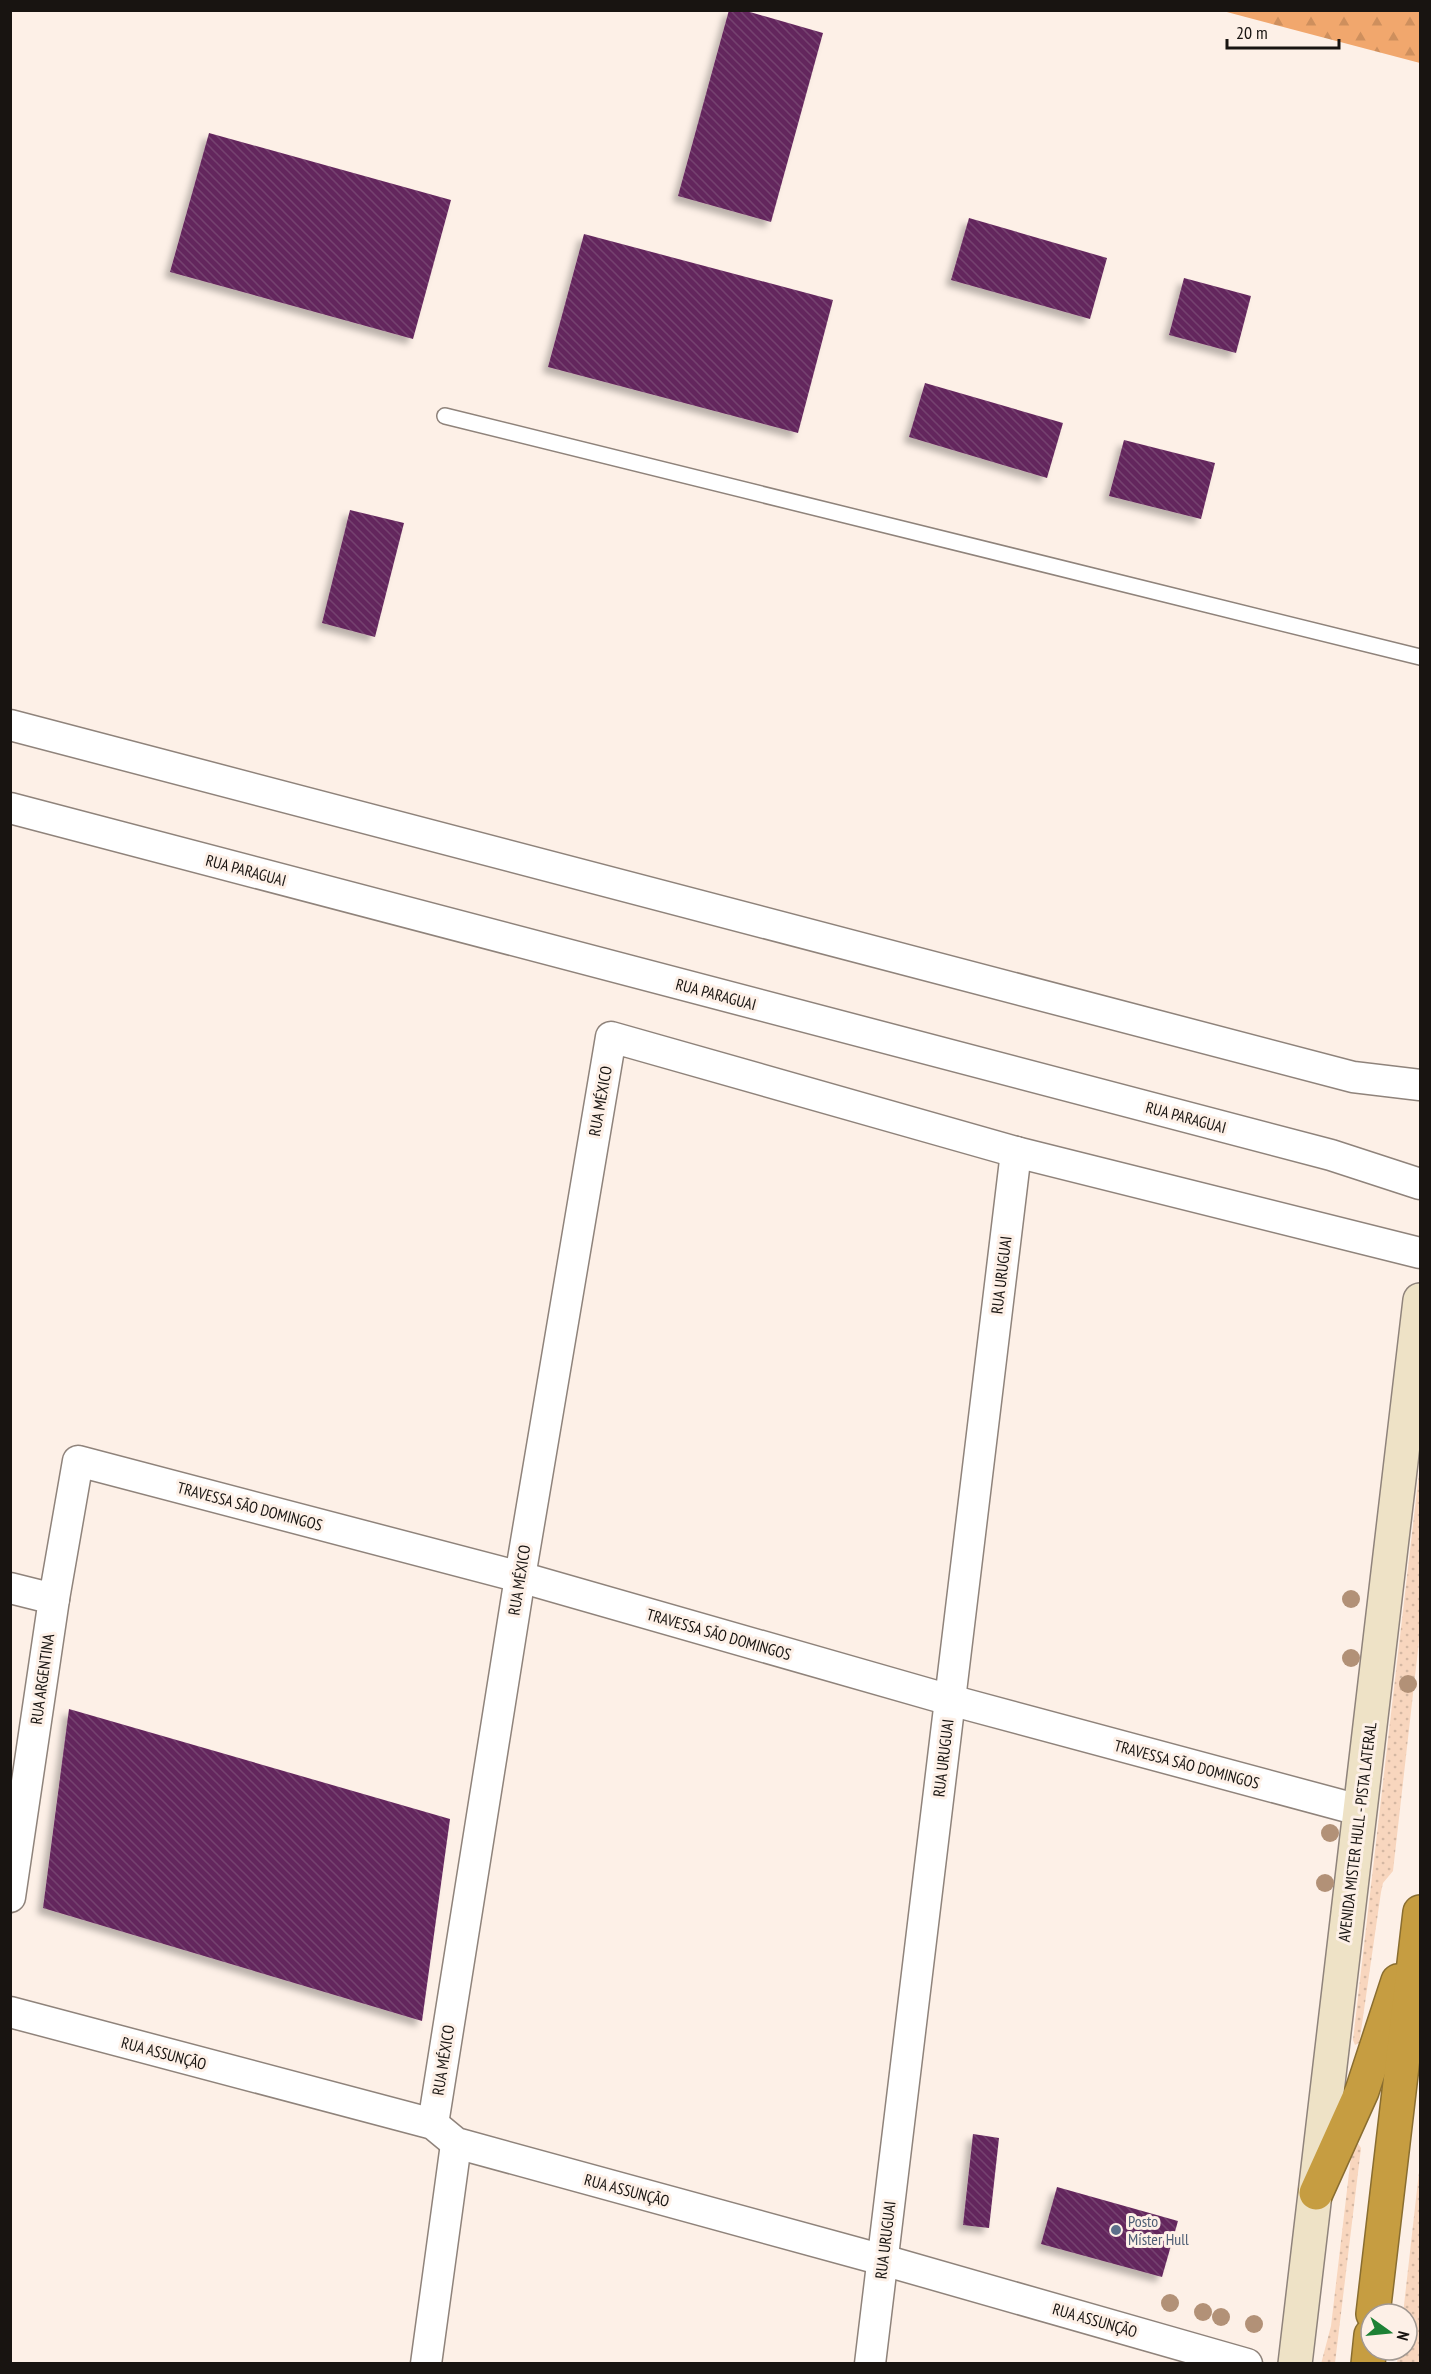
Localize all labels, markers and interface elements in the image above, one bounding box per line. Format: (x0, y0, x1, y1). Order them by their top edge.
scale bar (1227, 12, 1340, 50)
text: 20 m (1236, 21, 1268, 44)
street label: RUA PARAGUAI (204, 850, 288, 890)
street label: RUA PARAGUAI (674, 974, 758, 1014)
street label: RUA MÉXICO (584, 1064, 616, 1138)
street label: RUA PARAGUAI (1144, 1097, 1228, 1137)
street label: RUA URUGUAI (986, 1235, 1016, 1315)
street label: TRAVESSA SÃO DOMINGOS (175, 1477, 325, 1535)
street label: RUA MÉXICO (504, 1543, 534, 1617)
street label: TRAVESSA SÃO DOMINGOS (644, 1604, 794, 1664)
street label: RUA ARGENTINA (26, 1632, 58, 1726)
street label: RUA URUGUAI (928, 1718, 958, 1798)
street label: AVENIDA MISTER HULL - PISTA LATERAL (1334, 1721, 1380, 1943)
street label: TRAVESSA SÃO DOMINGOS (1112, 1735, 1262, 1793)
street label: RUA MÉXICO (428, 2023, 458, 2097)
street label: RUA ASSUNÇÃO (119, 2032, 209, 2074)
street label: RUA ASSUNÇÃO (582, 2169, 672, 2211)
street label: RUA URUGUAI (870, 2200, 900, 2280)
place label: Posto Mister Hull (1128, 2211, 1189, 2249)
marker: Posto Mister Hull (1109, 2223, 1123, 2237)
street label: RUA ASSUNÇÃO (1050, 2298, 1140, 2342)
north arrow (1359, 2302, 1419, 2362)
text: N (1393, 2329, 1414, 2343)

